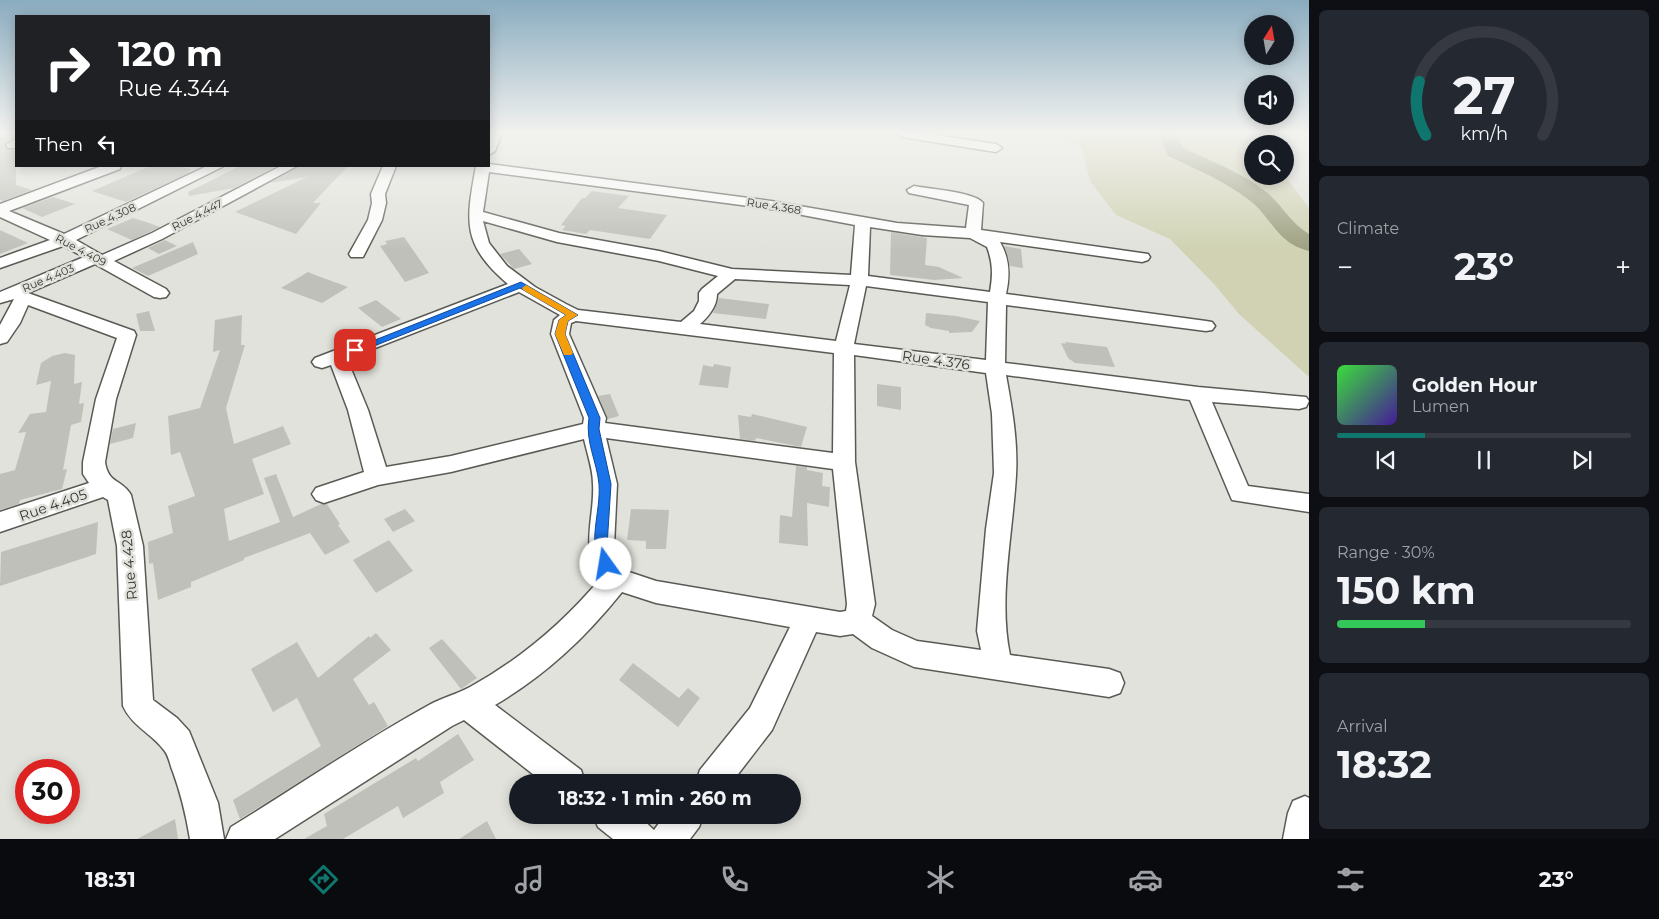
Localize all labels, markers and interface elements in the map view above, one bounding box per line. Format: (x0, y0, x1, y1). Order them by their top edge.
north arrow (1244, 15, 1294, 65)
map controls (1244, 15, 1294, 185)
text: 120 m (118, 32, 223, 75)
icon: right (35, 35, 100, 100)
text: 27 (1453, 64, 1515, 127)
text: Rue 4.344 (118, 75, 229, 102)
button: sound (1244, 75, 1294, 125)
text: km/h (1460, 123, 1508, 144)
icon: left (93, 130, 121, 158)
text: Then (35, 133, 83, 156)
button: search (1244, 135, 1294, 185)
street label: Rue 4.368 (746, 195, 802, 217)
street label: Rue 4.447 (169, 196, 225, 234)
street label: Rue 4.308 (82, 200, 138, 236)
text: Climate (1337, 219, 1399, 238)
street label: Rue 4.409 (53, 231, 109, 269)
text: 23° (1454, 243, 1514, 290)
text: − (1337, 250, 1353, 284)
text: + (1615, 250, 1631, 284)
street label: Rue 4.403 (20, 261, 76, 295)
pin (334, 329, 376, 371)
icon: arrive (341, 336, 369, 364)
street label: Rue 4.376 (901, 346, 972, 374)
text: Golden Hour (1412, 374, 1538, 397)
text: Lumen (1412, 397, 1470, 416)
icon: previous (1372, 446, 1400, 474)
icon: pause (1470, 446, 1498, 474)
icon: next (1568, 446, 1596, 474)
street label: Rue 4.405 (17, 485, 89, 525)
street label: Rue 4.428 (117, 529, 141, 601)
position arrow (579, 537, 631, 589)
text: Range · 30% (1337, 543, 1435, 562)
text: 150 km (1337, 567, 1476, 614)
text: Arrival (1337, 717, 1387, 736)
text: 18:32 (1337, 741, 1432, 788)
speed limit sign: 30 (15, 759, 80, 824)
text: 18:32 · 1 min · 260 m (558, 787, 752, 810)
icon: directions (306, 862, 341, 897)
icon: music (512, 862, 547, 897)
icon: phone (717, 862, 752, 897)
icon: climate (923, 862, 958, 897)
icon: car (1128, 862, 1163, 897)
icon: filters (1333, 862, 1368, 897)
text: 18:31 (85, 866, 136, 893)
text: 23° (1539, 866, 1574, 893)

